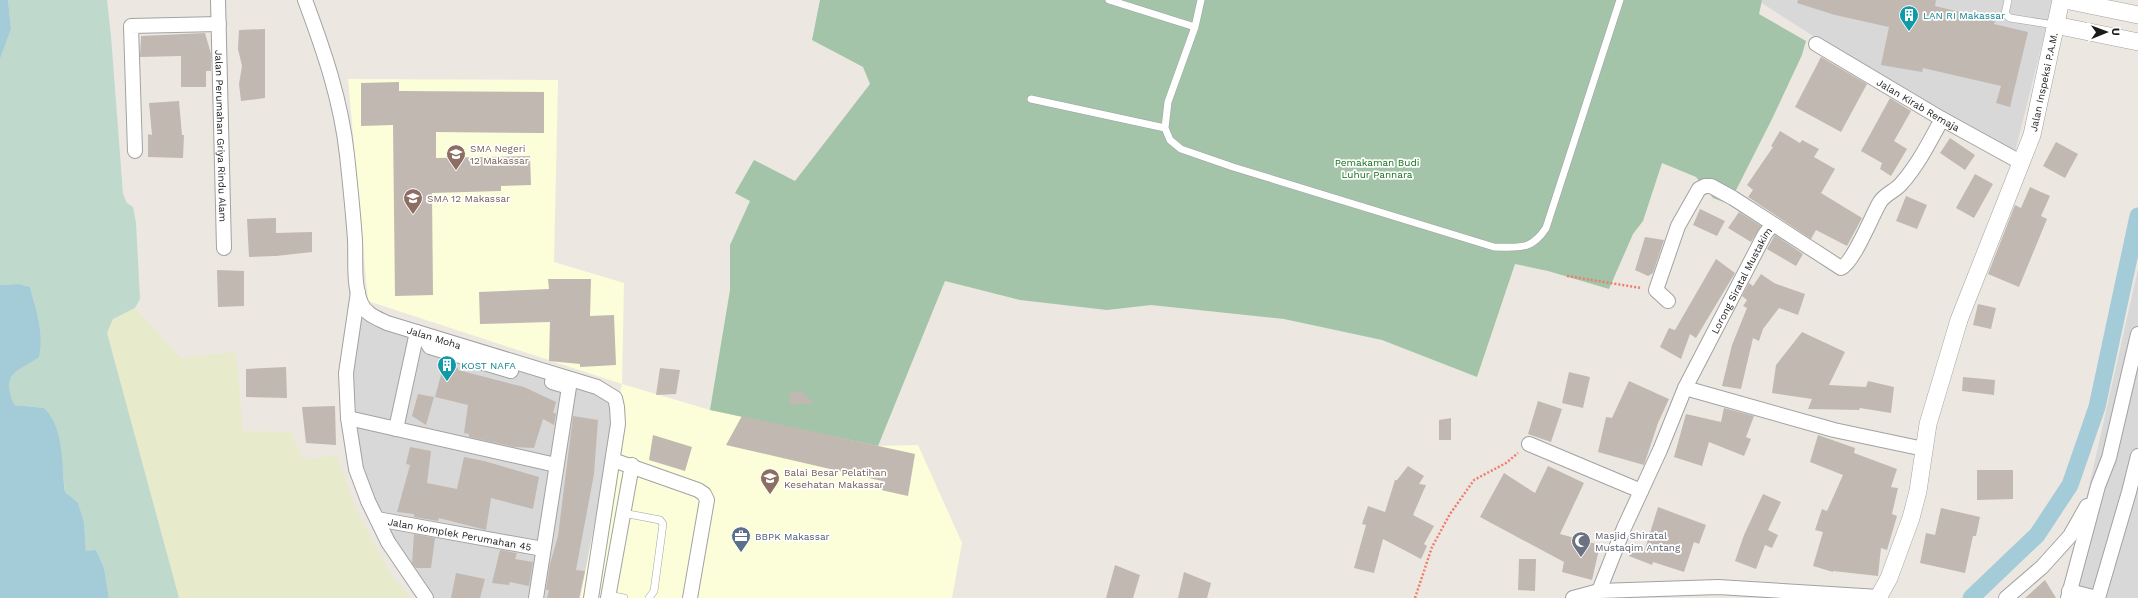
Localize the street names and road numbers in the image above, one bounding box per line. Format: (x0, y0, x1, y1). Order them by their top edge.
street label: Jalan Inspeksi P.A.M. (2027, 31, 2059, 133)
street label: Jalan Perumahan Griya Rindu Alam (214, 50, 229, 222)
street label: Jalan Kirab Remaja (1875, 76, 1962, 133)
street label: Lorong Siratal Mustakim (1709, 225, 1774, 335)
street label: Jalan Moha (406, 324, 463, 351)
street label: Jalan Komplek Perumahan 45 (387, 516, 533, 552)

